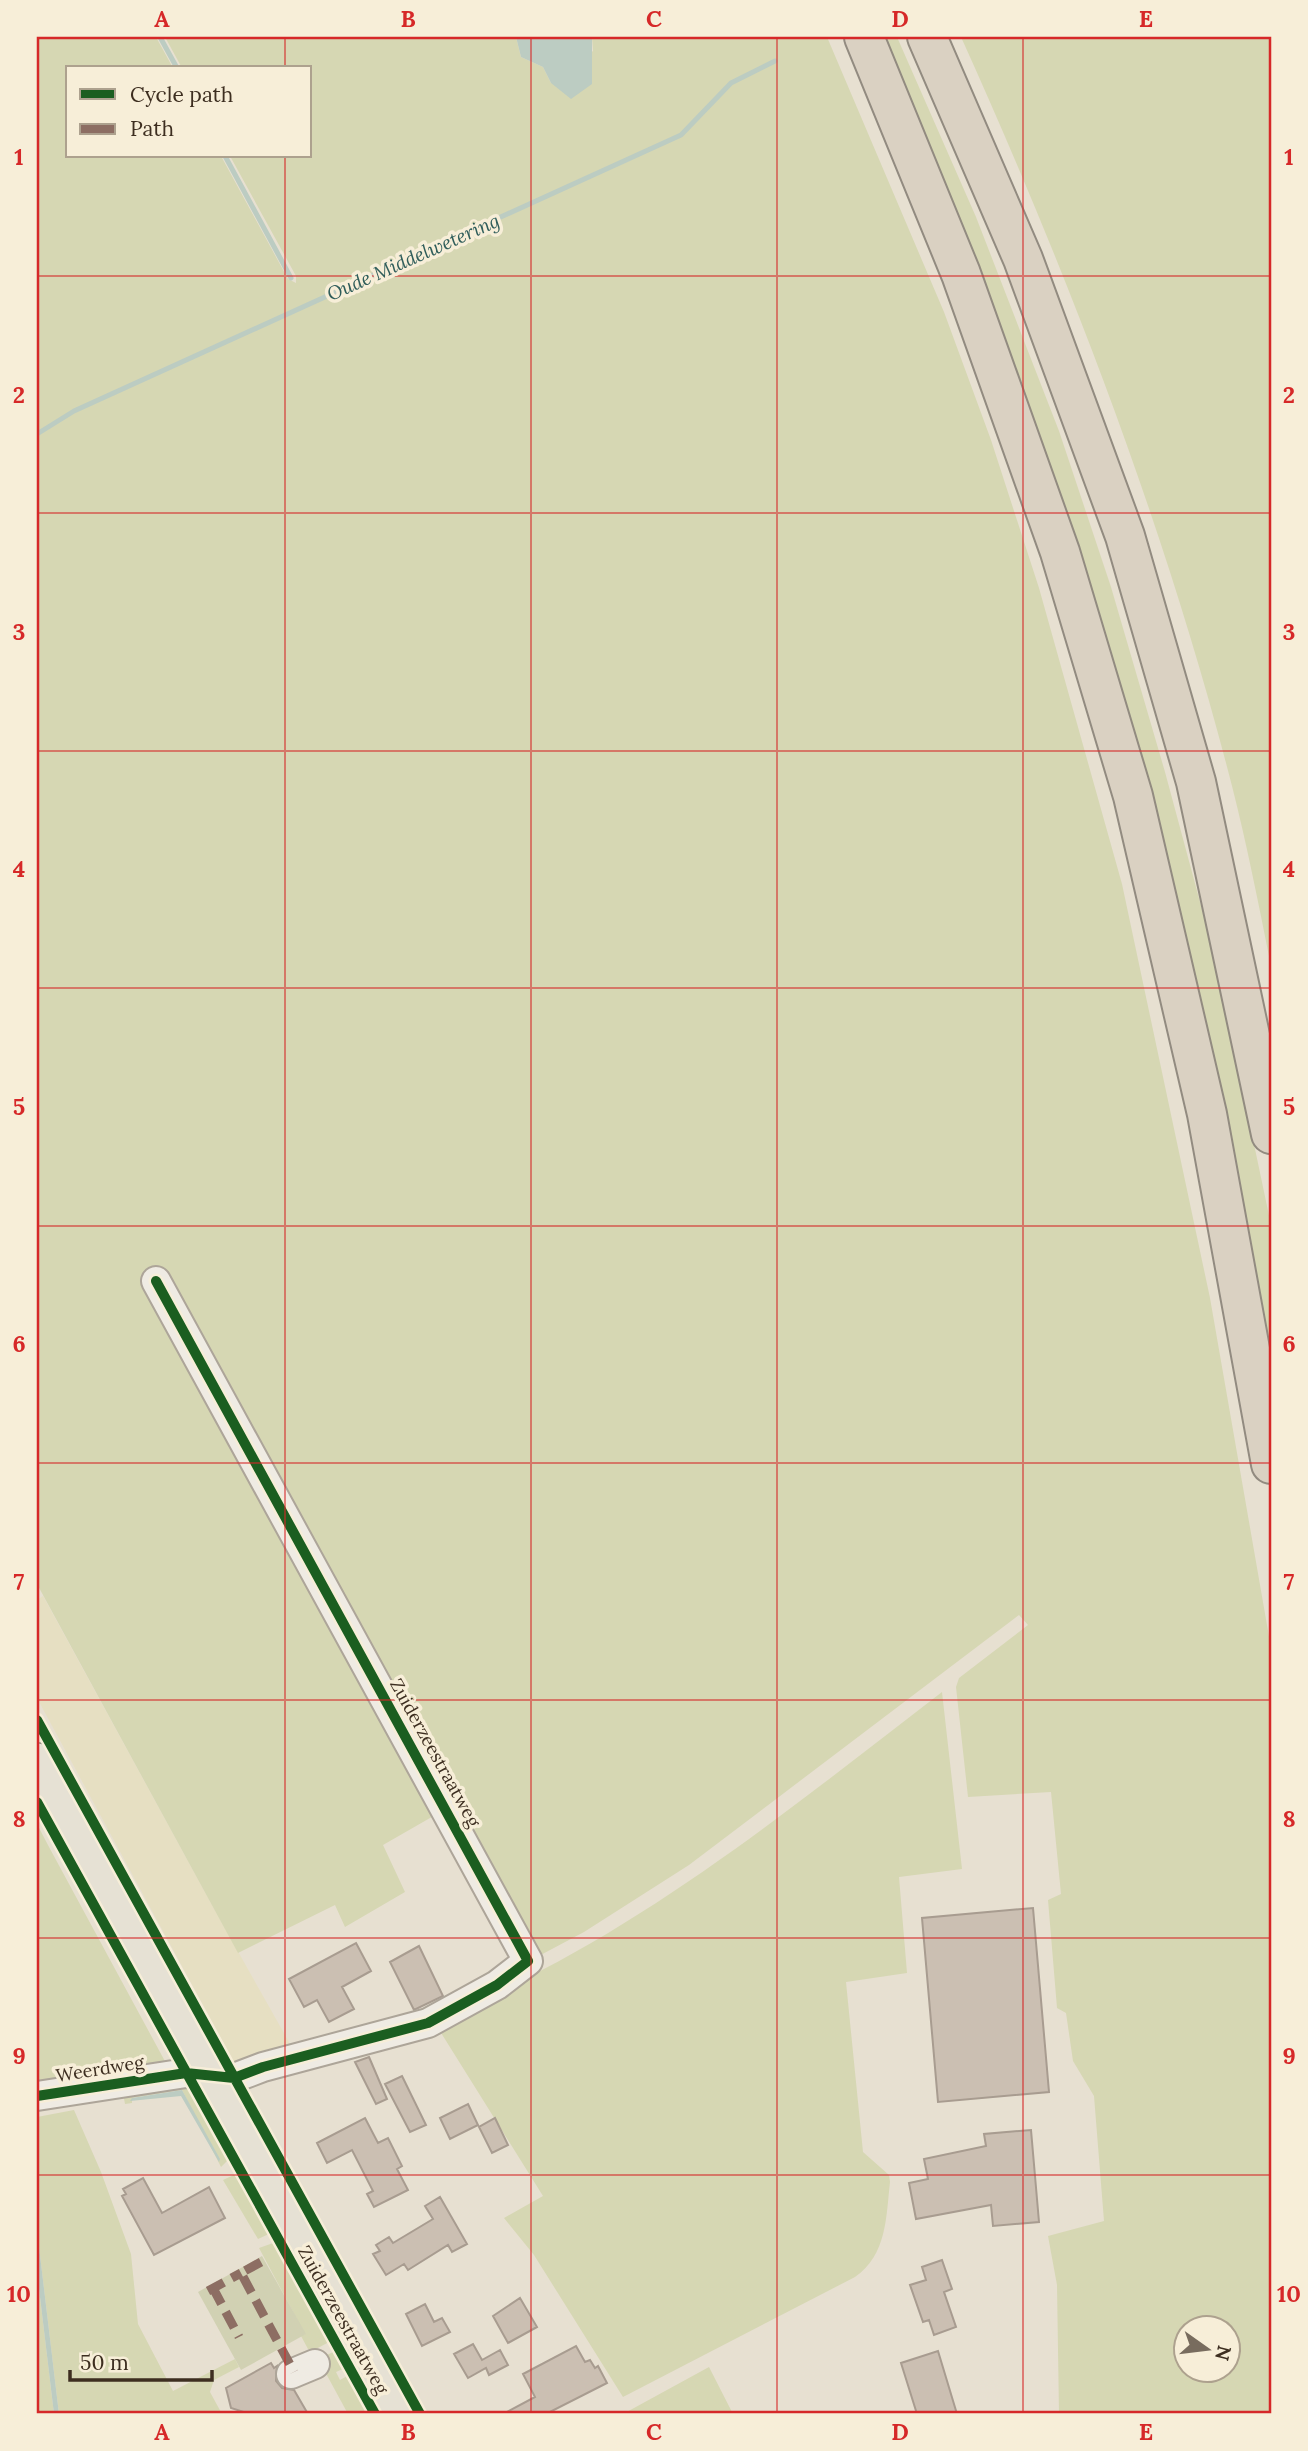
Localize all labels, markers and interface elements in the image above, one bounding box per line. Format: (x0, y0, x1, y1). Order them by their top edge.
text: A (154, 4, 170, 33)
text: B (400, 4, 416, 33)
text: C (646, 4, 662, 33)
text: D (891, 4, 909, 33)
text: E (1139, 4, 1153, 33)
legend (66, 66, 312, 158)
text: Cycle path (130, 81, 233, 108)
text: Path (130, 115, 174, 142)
text: 1 (14, 142, 24, 171)
text: 1 (1284, 142, 1294, 171)
water label: Oude Middelwetering (323, 208, 503, 306)
text: 2 (13, 380, 25, 409)
text: 2 (1283, 380, 1295, 409)
text: 3 (13, 617, 25, 646)
text: 3 (1283, 617, 1295, 646)
text: 4 (13, 854, 25, 883)
text: 4 (1283, 854, 1295, 883)
text: 5 (13, 1092, 25, 1121)
text: 5 (1283, 1092, 1295, 1121)
text: 6 (12, 1329, 26, 1358)
text: 6 (1282, 1329, 1296, 1358)
text: 7 (14, 1567, 25, 1596)
text: 7 (1284, 1567, 1295, 1596)
street label: Zuiderzeestraatweg (385, 1675, 486, 1832)
text: 8 (12, 1804, 26, 1833)
text: 8 (1282, 1804, 1296, 1833)
text: 9 (12, 2041, 26, 2070)
text: 9 (1282, 2041, 1296, 2070)
street label: Weerdweg (54, 2050, 147, 2087)
street label: Zuiderzeestraatweg (293, 2242, 394, 2399)
text: 10 (7, 2279, 31, 2308)
text: 10 (1277, 2279, 1301, 2308)
north arrow (1172, 2314, 1242, 2384)
scale bar (70, 2339, 212, 2383)
text: N (1210, 2343, 1237, 2363)
text: 50 m (80, 2349, 129, 2376)
text: A (154, 2417, 170, 2446)
text: B (400, 2417, 416, 2446)
text: C (646, 2417, 662, 2446)
text: D (891, 2417, 909, 2446)
text: E (1139, 2417, 1153, 2446)

